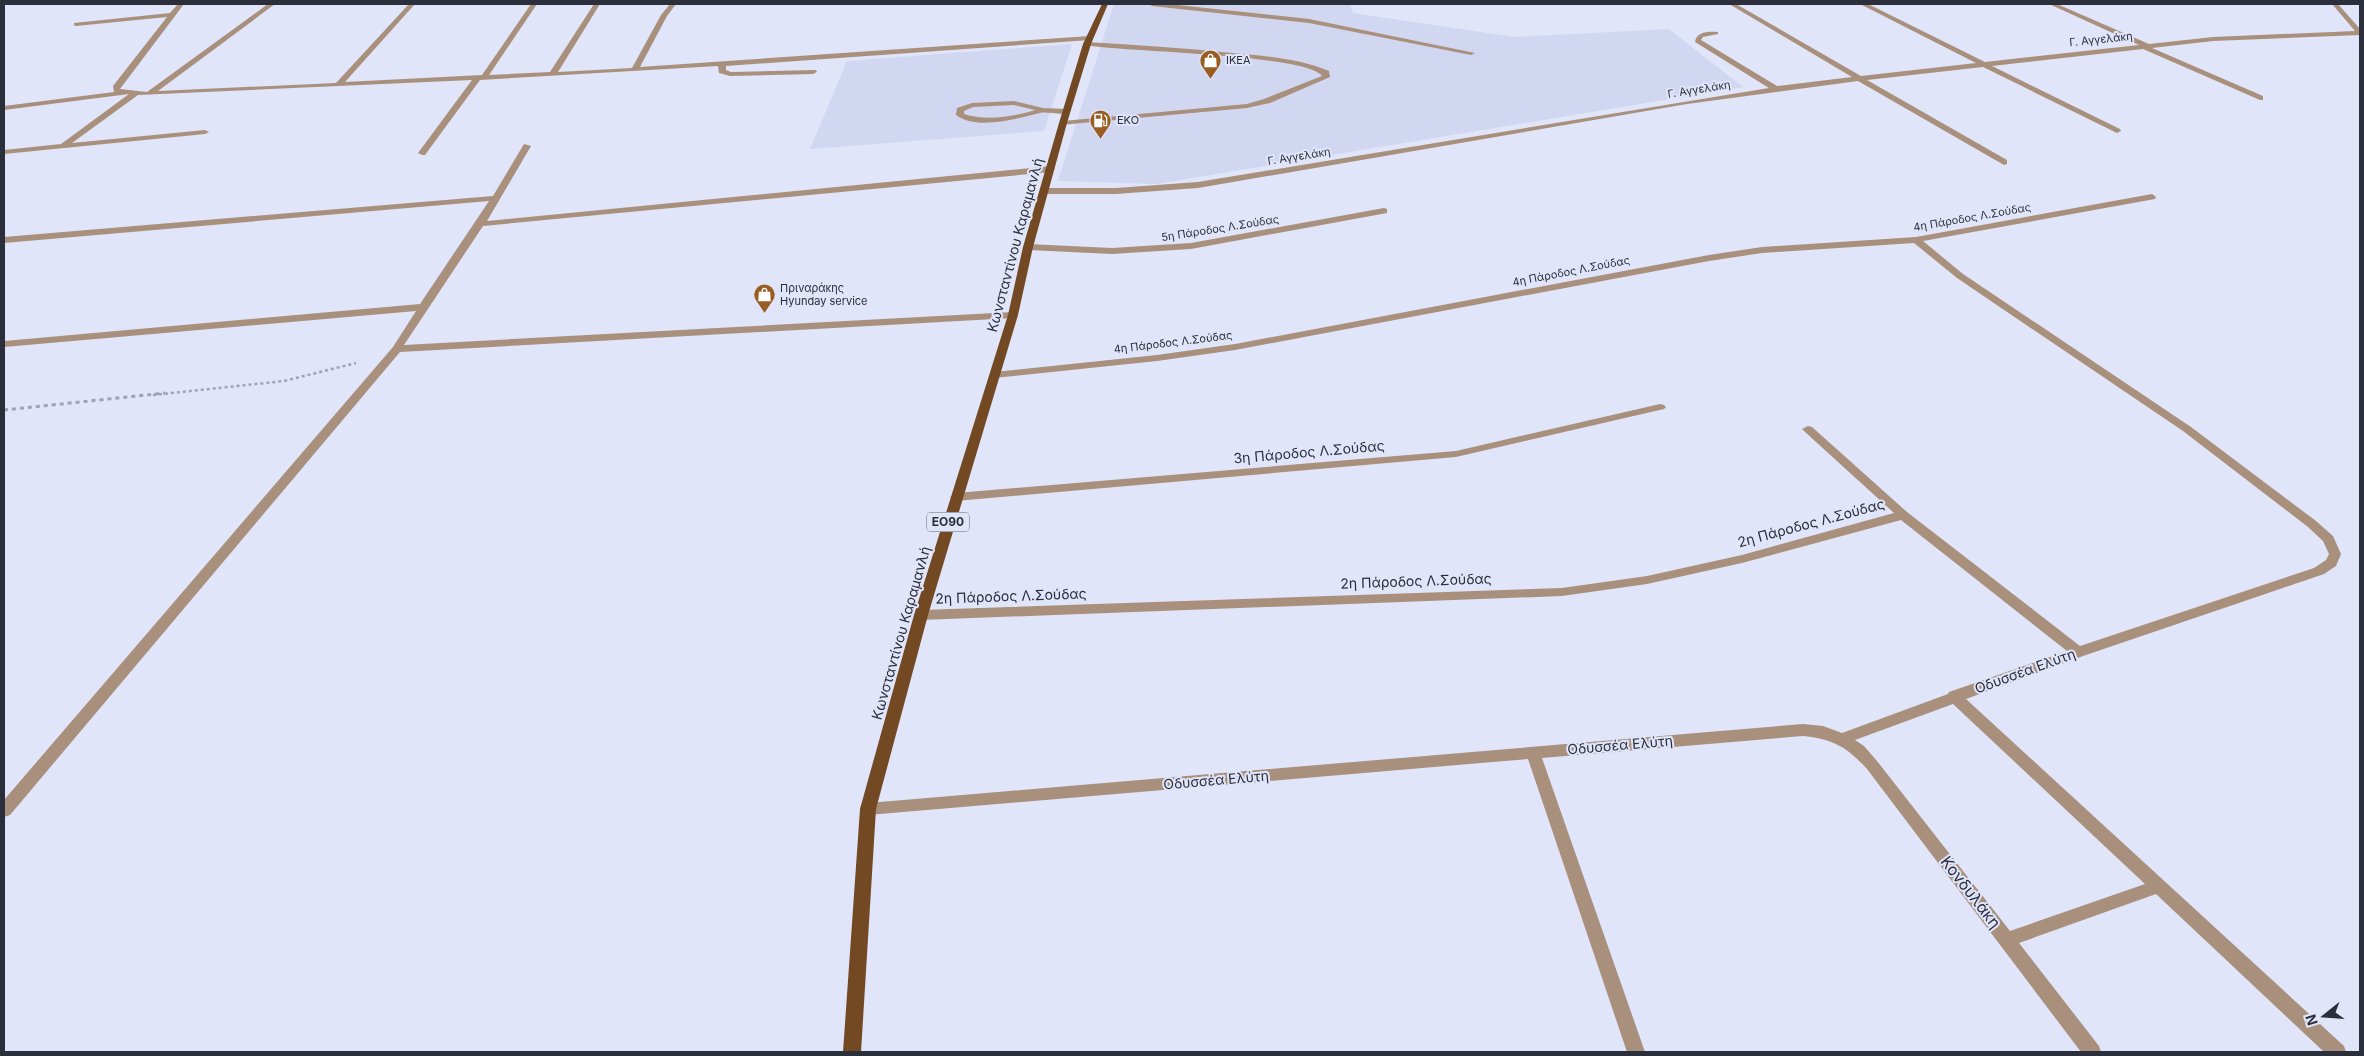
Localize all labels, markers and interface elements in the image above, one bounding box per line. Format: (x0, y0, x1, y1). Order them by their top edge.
street label: Γ. Αγγελάκη (2069, 29, 2133, 49)
shop icon: IKEA (1198, 48, 1222, 79)
place label: IKEA (1226, 53, 1251, 67)
street label: Γ. Αγγελάκη (1666, 77, 1732, 101)
fuel station icon: EKO (1089, 108, 1113, 139)
place label: EKO (1117, 113, 1139, 127)
street label: Γ. Αγγελάκη (1266, 144, 1332, 168)
street label: Κωνσταντίνου Καραμανλή (983, 156, 1046, 334)
street label: 4η Πάροδος Λ.Σούδας (1912, 200, 2032, 234)
street label: 5η Πάροδος Λ.Σούδας (1160, 212, 1280, 244)
street label: 4η Πάροδος Λ.Σούδας (1511, 253, 1631, 289)
place label: Πριναράκης Hyunday service (780, 281, 868, 308)
shop icon: Πριναράκης Hyunday service (752, 282, 776, 313)
street label: 4η Πάροδος Λ.Σούδας (1113, 328, 1233, 356)
street label: 3η Πάροδος Λ.Σούδας (1233, 436, 1385, 467)
street label: 2η Πάροδος Λ.Σούδας (1736, 495, 1886, 550)
road number: ΕΟ90 (927, 512, 969, 532)
street label: Κωνσταντίνου Καραμανλή (868, 544, 933, 721)
street label: 2η Πάροδος Λ.Σούδας (1340, 569, 1492, 592)
street label: 2η Πάροδος Λ.Σούδας (935, 584, 1087, 607)
street label: Οδυσσέα Ελύτη (1972, 644, 2077, 697)
street label: Οδυσσέα Ελύτη (1566, 731, 1673, 758)
street label: Οδυσσέα Ελύτη (1162, 766, 1269, 793)
street label: Κονδυλάκη (1937, 852, 2005, 932)
north arrow (2299, 991, 2349, 1041)
text: N (2301, 1012, 2321, 1028)

